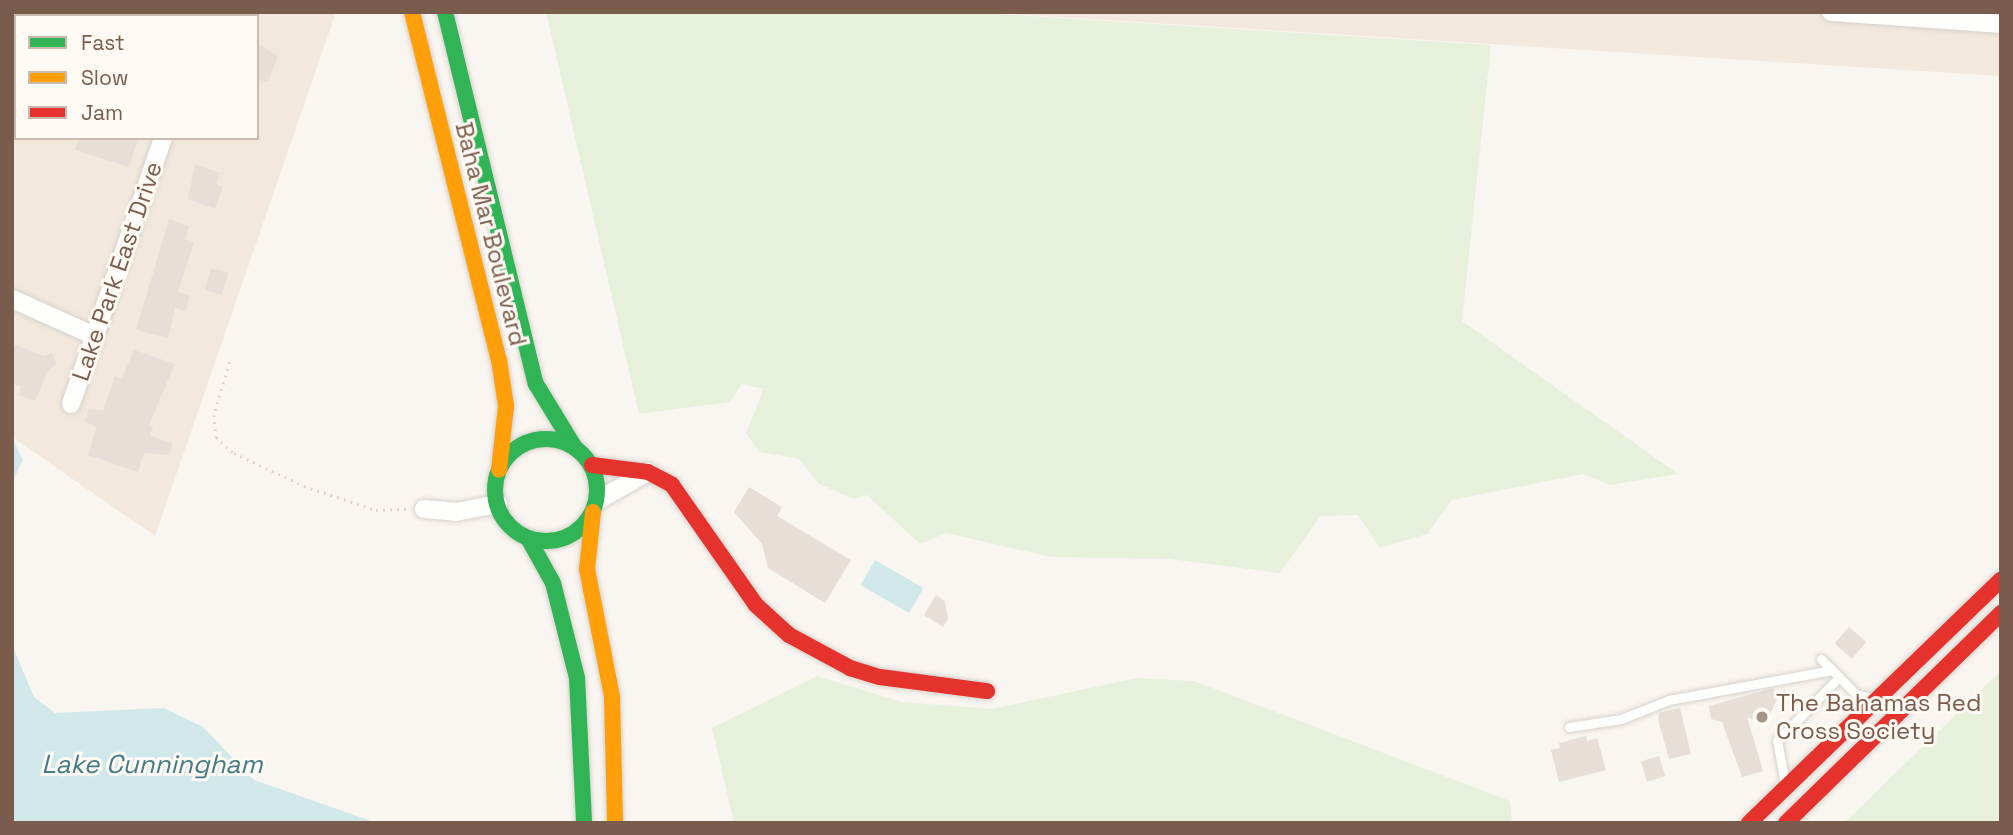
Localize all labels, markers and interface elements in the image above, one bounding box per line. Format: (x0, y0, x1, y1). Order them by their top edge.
legend (14, 14, 259, 140)
text: Fast (81, 29, 125, 56)
text: Slow (81, 64, 129, 91)
text: Jam (81, 99, 123, 126)
street label: Baha Mar Boulevard (449, 119, 533, 349)
street label: Lake Park East Drive (66, 158, 168, 384)
place label: The Bahamas Red Cross Society (1776, 689, 1981, 745)
marker: The Bahamas Red Cross Society (1754, 709, 1770, 725)
water label: Lake Cunningham (41, 749, 263, 781)

